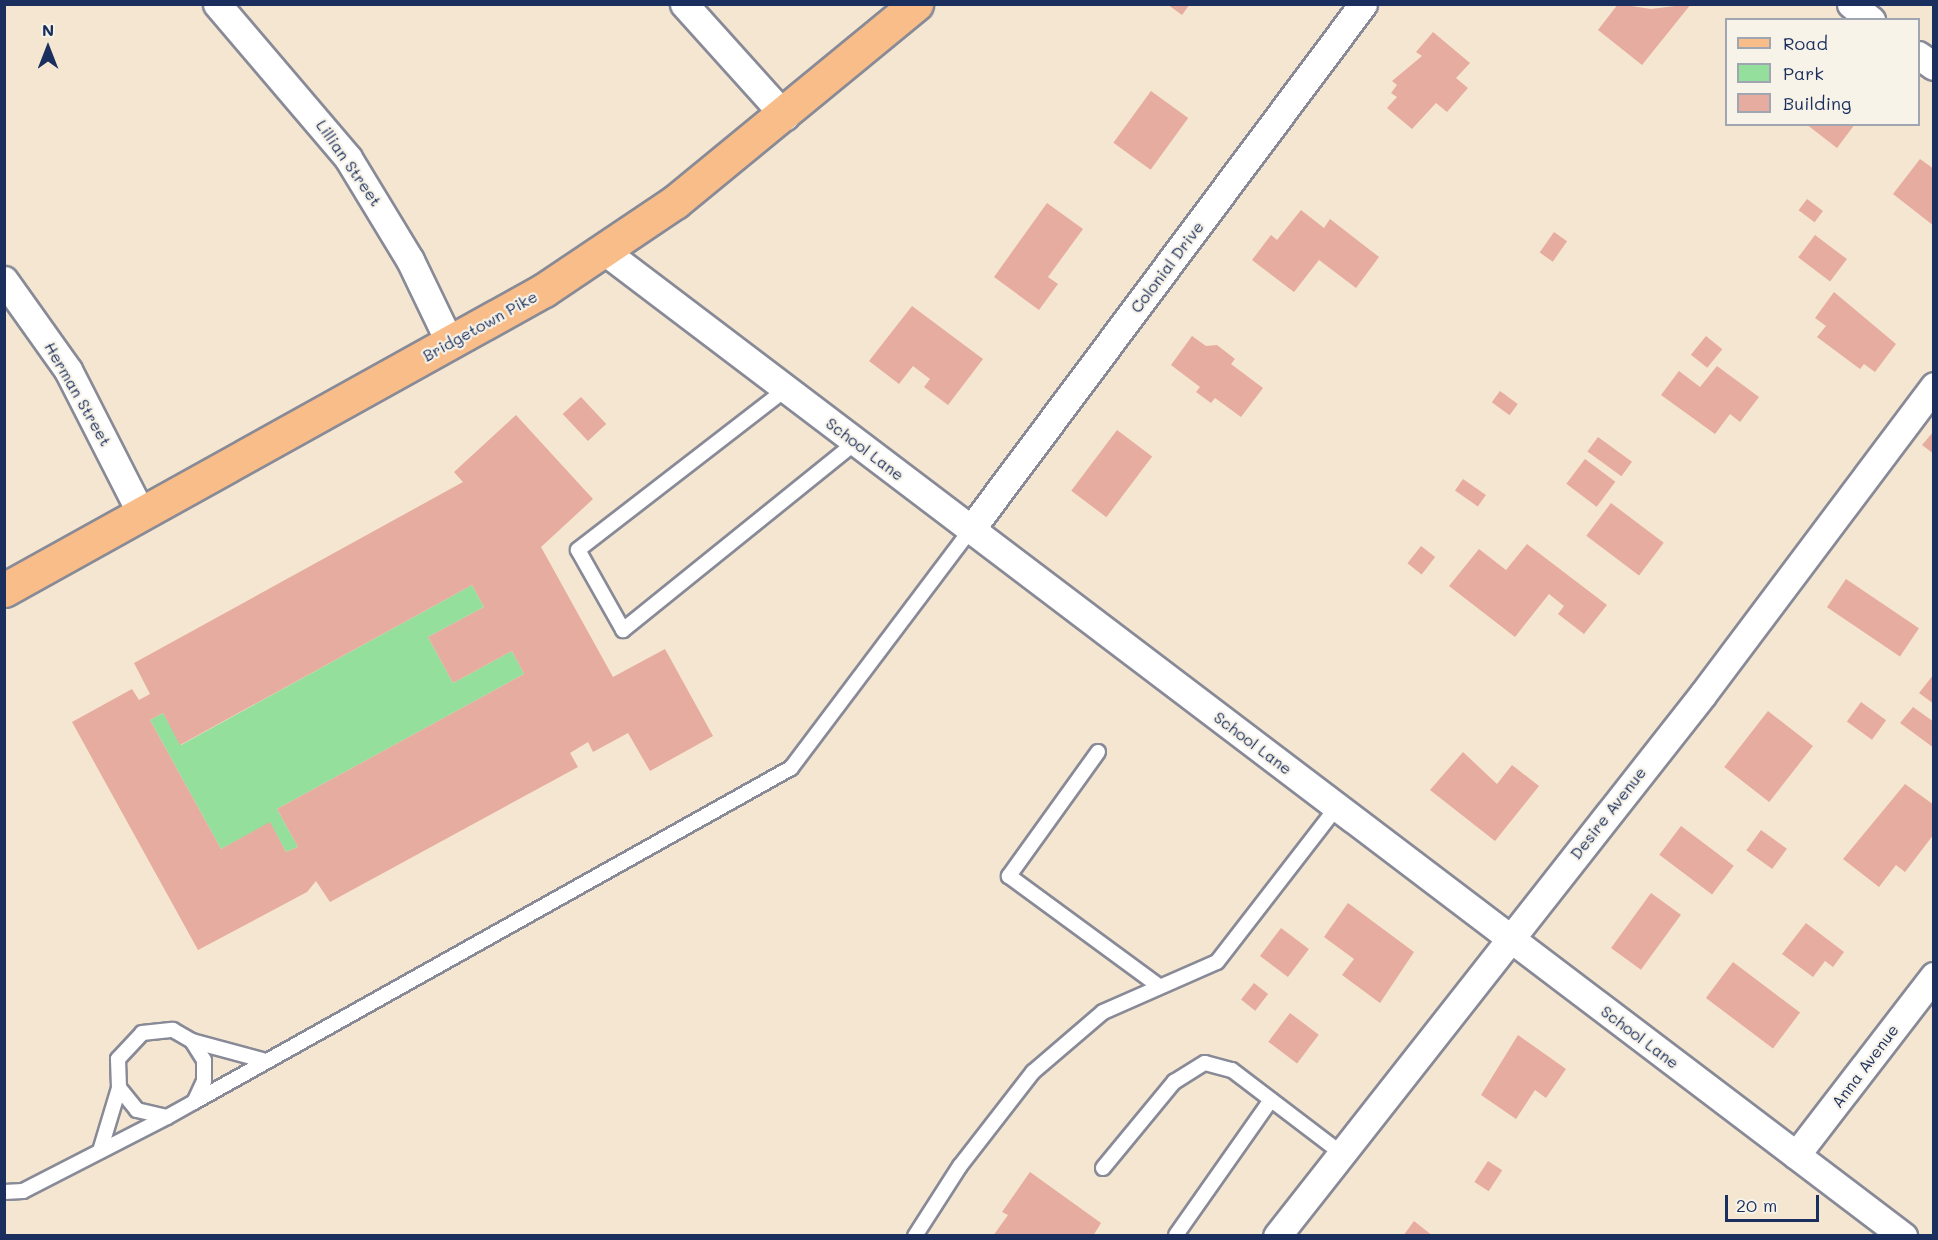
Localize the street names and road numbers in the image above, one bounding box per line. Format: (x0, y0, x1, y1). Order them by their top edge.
street label: Lillian Street (312, 116, 386, 210)
street label: Colonial Drive (1126, 217, 1208, 317)
street label: Bridgetown Pike (419, 287, 541, 365)
street label: Herman Street (40, 339, 116, 449)
street label: School Lane (822, 413, 908, 485)
street label: School Lane (1210, 707, 1296, 779)
street label: Desire Avenue (1566, 763, 1650, 863)
street label: School Lane (1597, 1001, 1683, 1073)
street label: Anna Avenue (1827, 1021, 1903, 1111)

